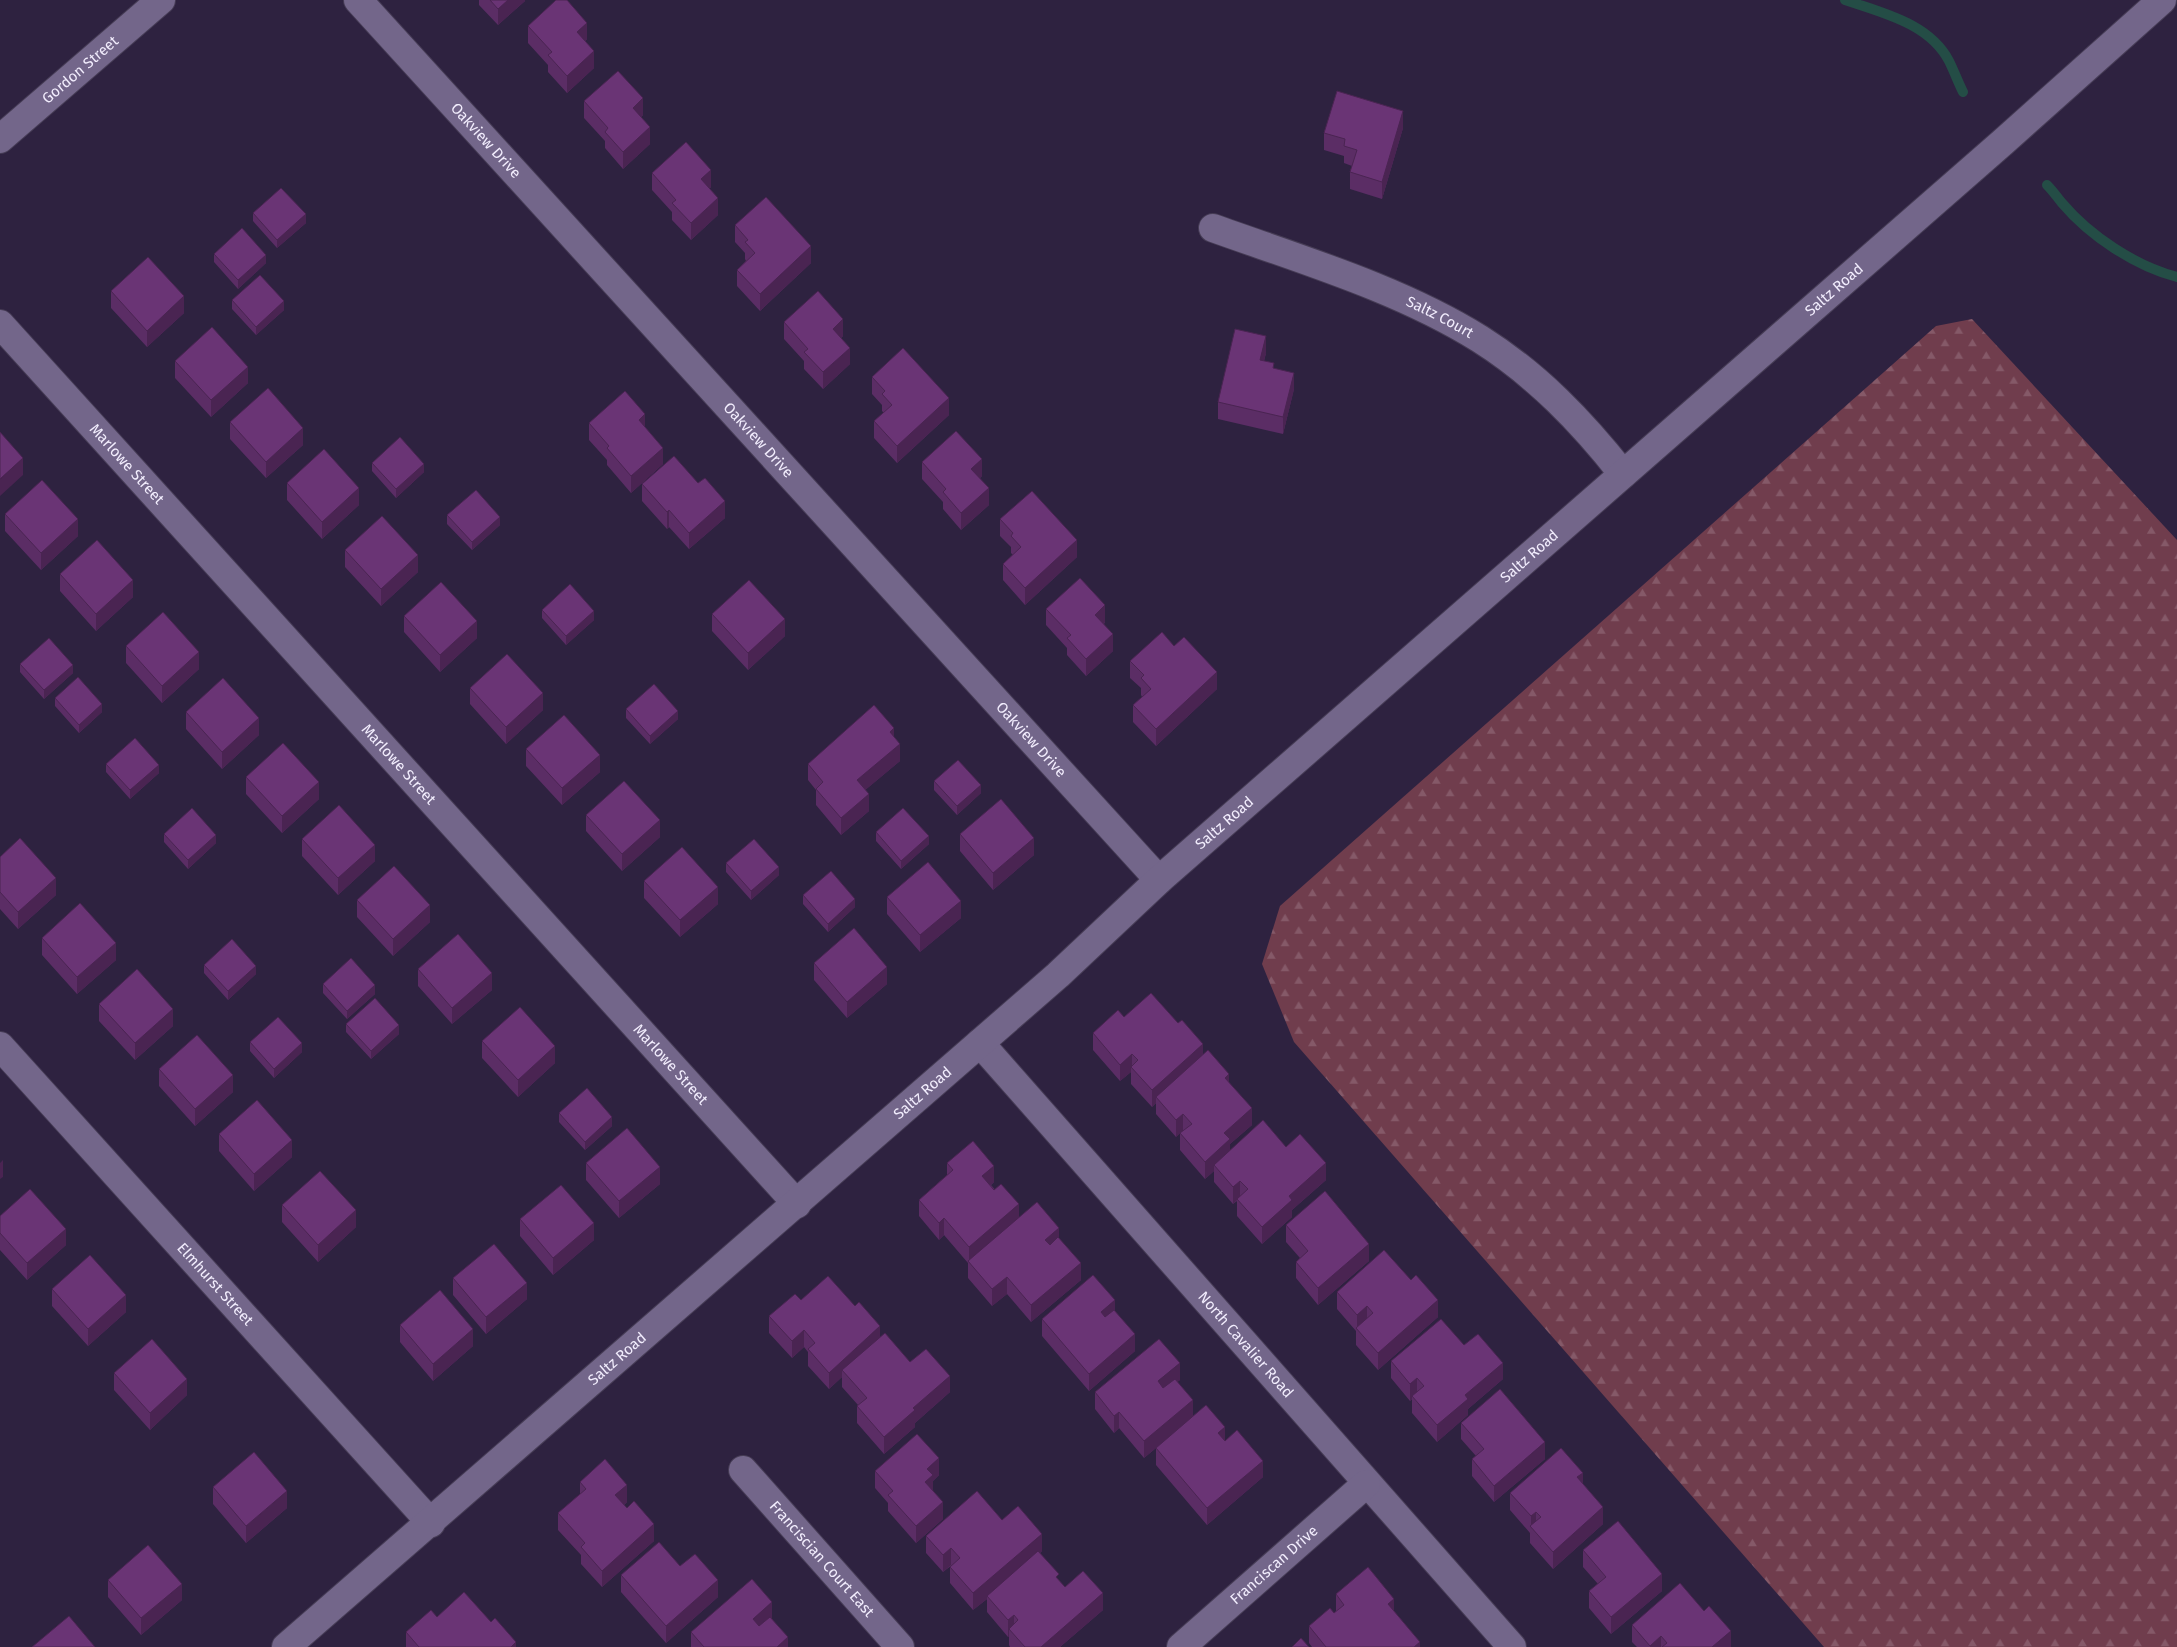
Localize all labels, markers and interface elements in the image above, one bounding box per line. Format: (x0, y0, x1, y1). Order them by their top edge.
street label: Gordon Street (38, 32, 122, 108)
street label: Oakview Drive (447, 99, 525, 182)
street label: Saltz Road (1801, 259, 1867, 320)
street label: Saltz Court (1403, 292, 1477, 342)
street label: Oakview Drive (720, 399, 797, 482)
street label: Marlowe Street (86, 420, 168, 509)
street label: Saltz Road (1497, 526, 1562, 586)
street label: Oakview Drive (992, 698, 1070, 781)
street label: Marlowe Street (358, 720, 440, 809)
street label: Saltz Road (1192, 793, 1257, 853)
street label: Marlowe Street (630, 1020, 712, 1109)
street label: Saltz Road (890, 1063, 955, 1123)
street label: Elmhurst Street (173, 1239, 258, 1330)
street label: North Cavalier Road (1194, 1288, 1297, 1402)
street label: Saltz Road (584, 1329, 650, 1389)
street label: Franciscian Court East (766, 1497, 879, 1621)
street label: Franciscan Drive (1227, 1522, 1322, 1608)

